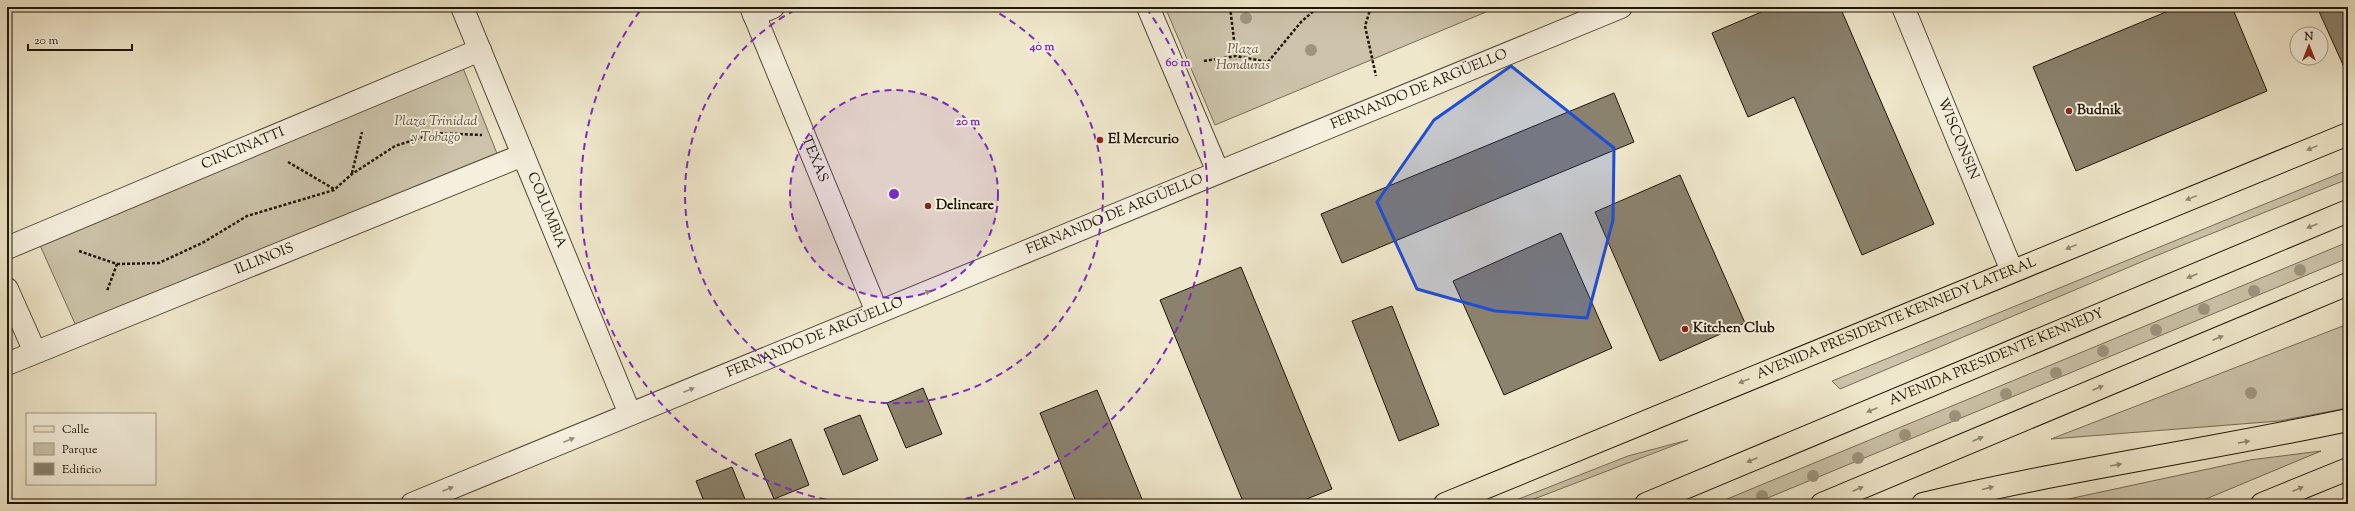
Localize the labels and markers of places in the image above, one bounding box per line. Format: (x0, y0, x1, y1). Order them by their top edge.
place label: Budnik (2077, 101, 2122, 121)
marker: Budnik (2064, 106, 2074, 116)
place label: El Mercurio (1108, 130, 1179, 150)
marker: El Mercurio (1095, 135, 1105, 145)
centre of rings (887, 187, 901, 201)
place label: Delineare (936, 196, 995, 216)
marker: Delineare (923, 201, 933, 211)
place label: Kitchen Club (1693, 319, 1775, 339)
marker: Kitchen Club (1680, 324, 1690, 334)

